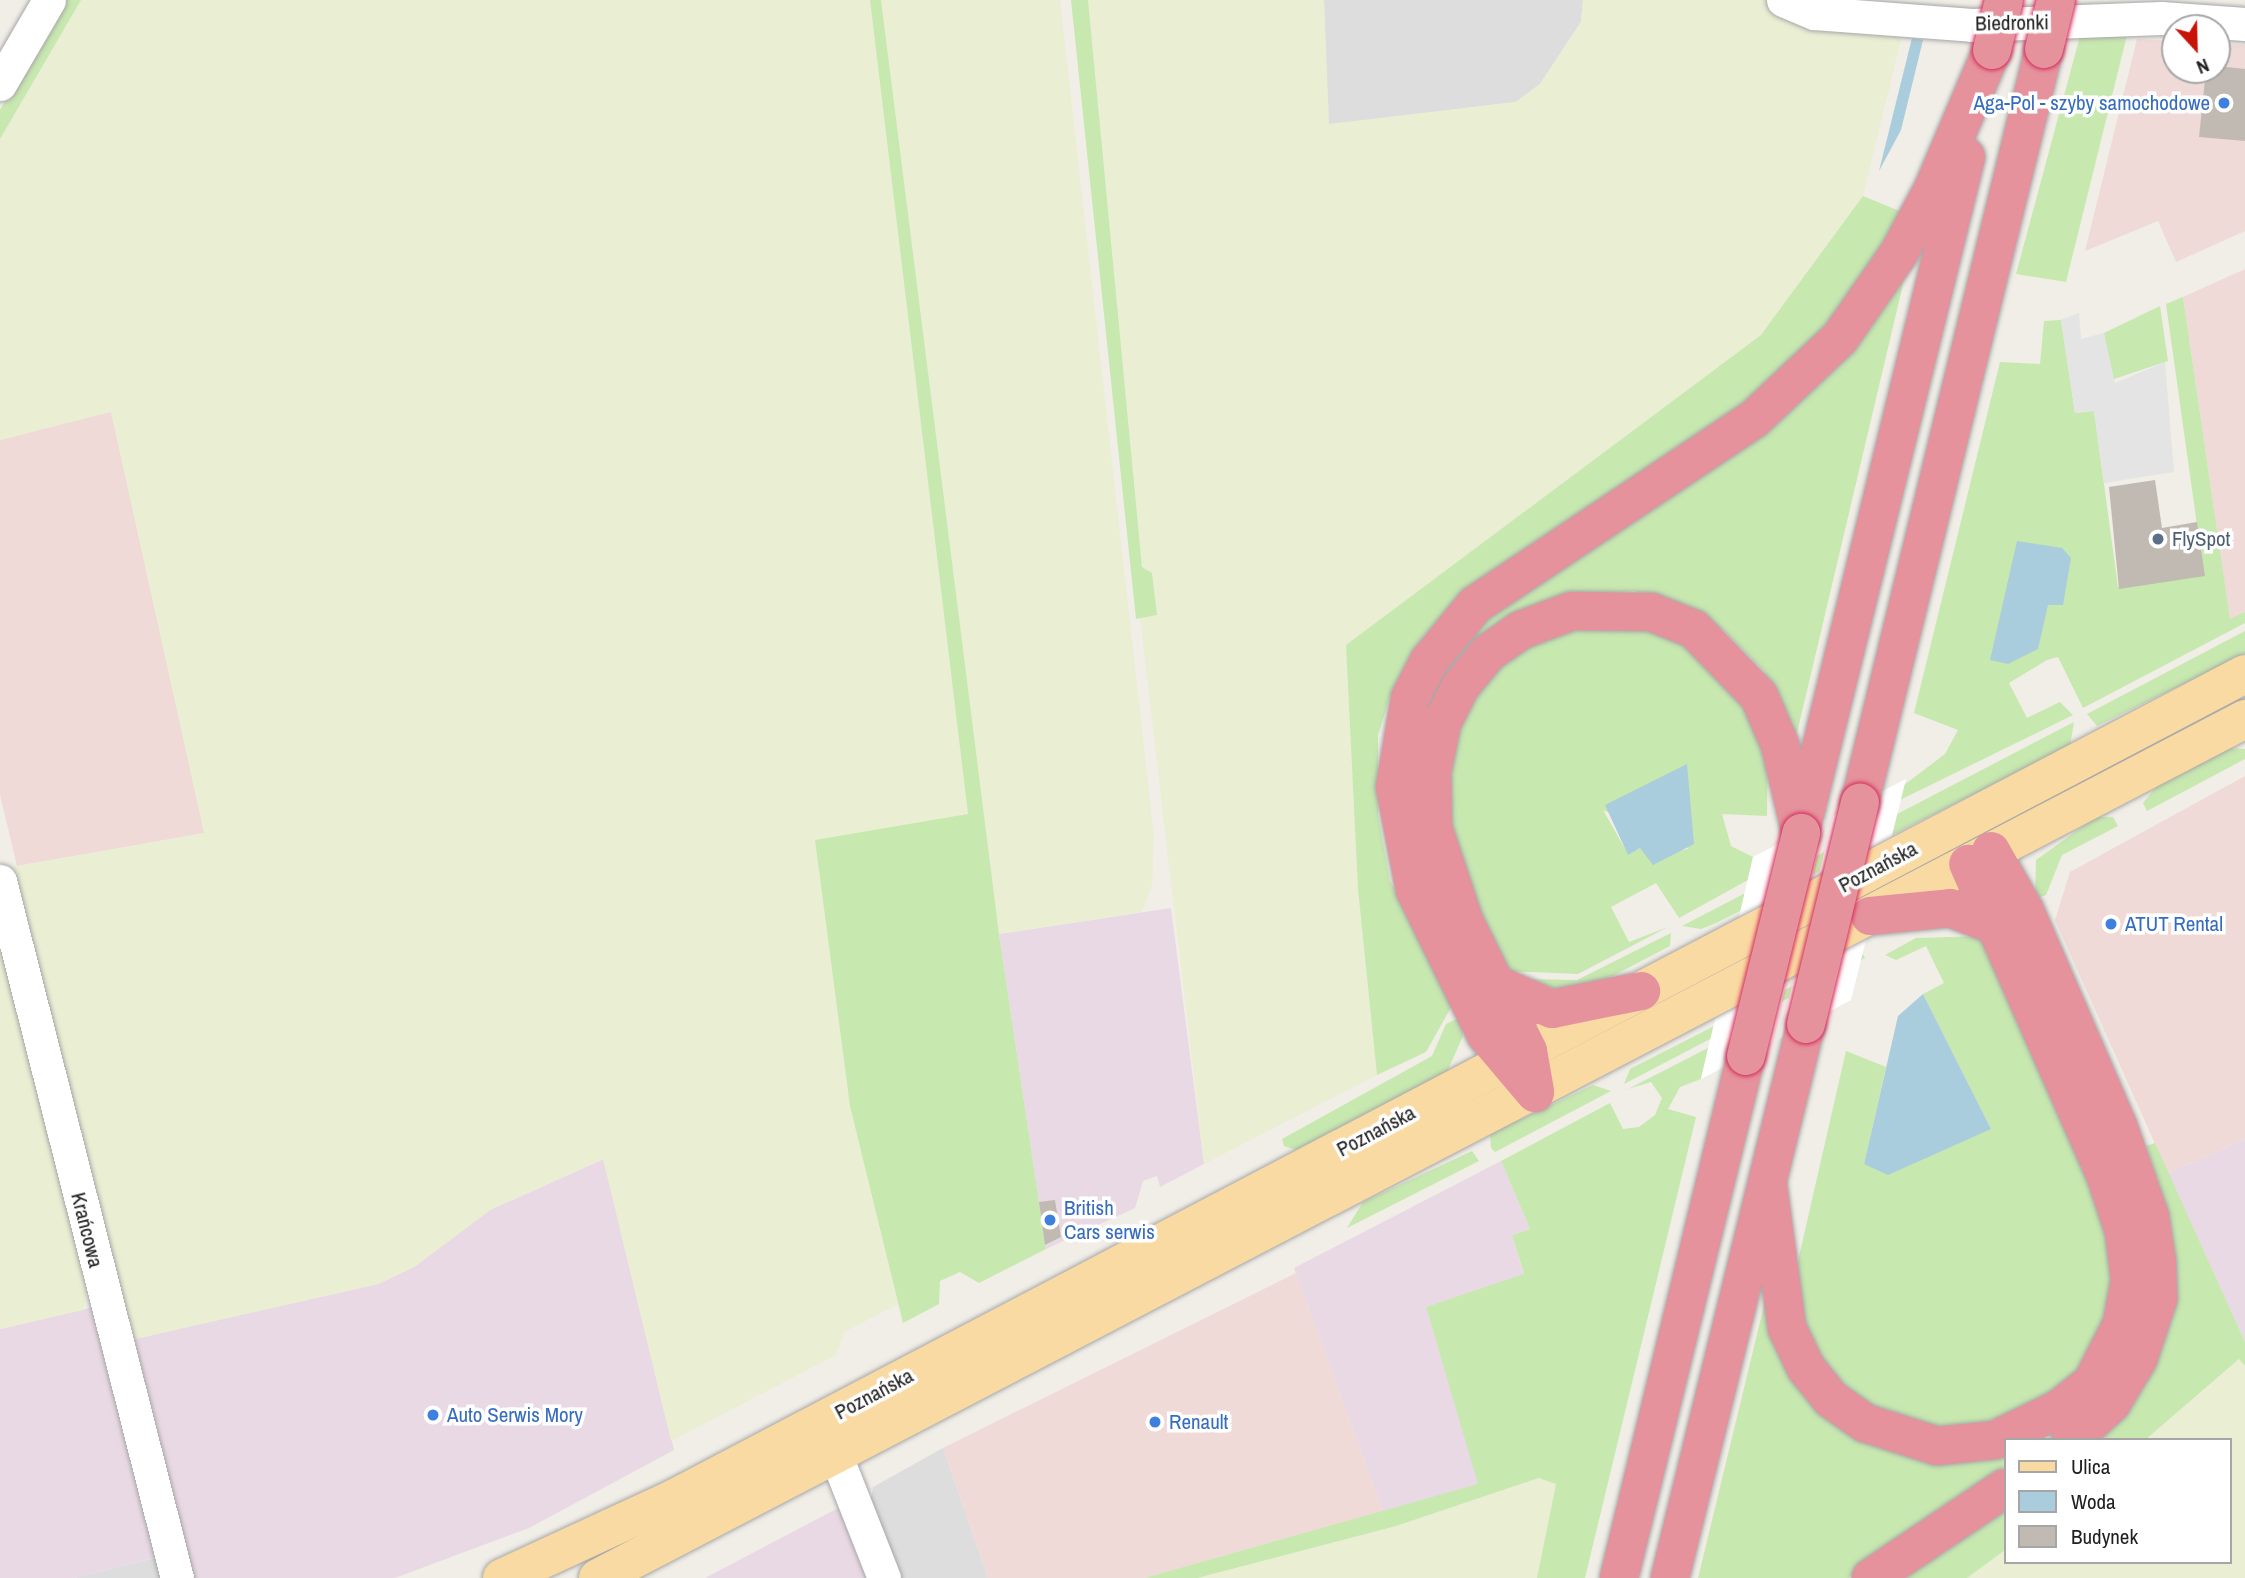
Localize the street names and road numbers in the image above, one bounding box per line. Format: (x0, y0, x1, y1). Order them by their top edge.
street label: Biedronki (1975, 10, 2049, 36)
street label: Poznańska (1834, 836, 1922, 898)
street label: Poznańska (1332, 1100, 1420, 1162)
street label: Krańcowa (66, 1190, 108, 1270)
street label: Poznańska (830, 1363, 918, 1425)

